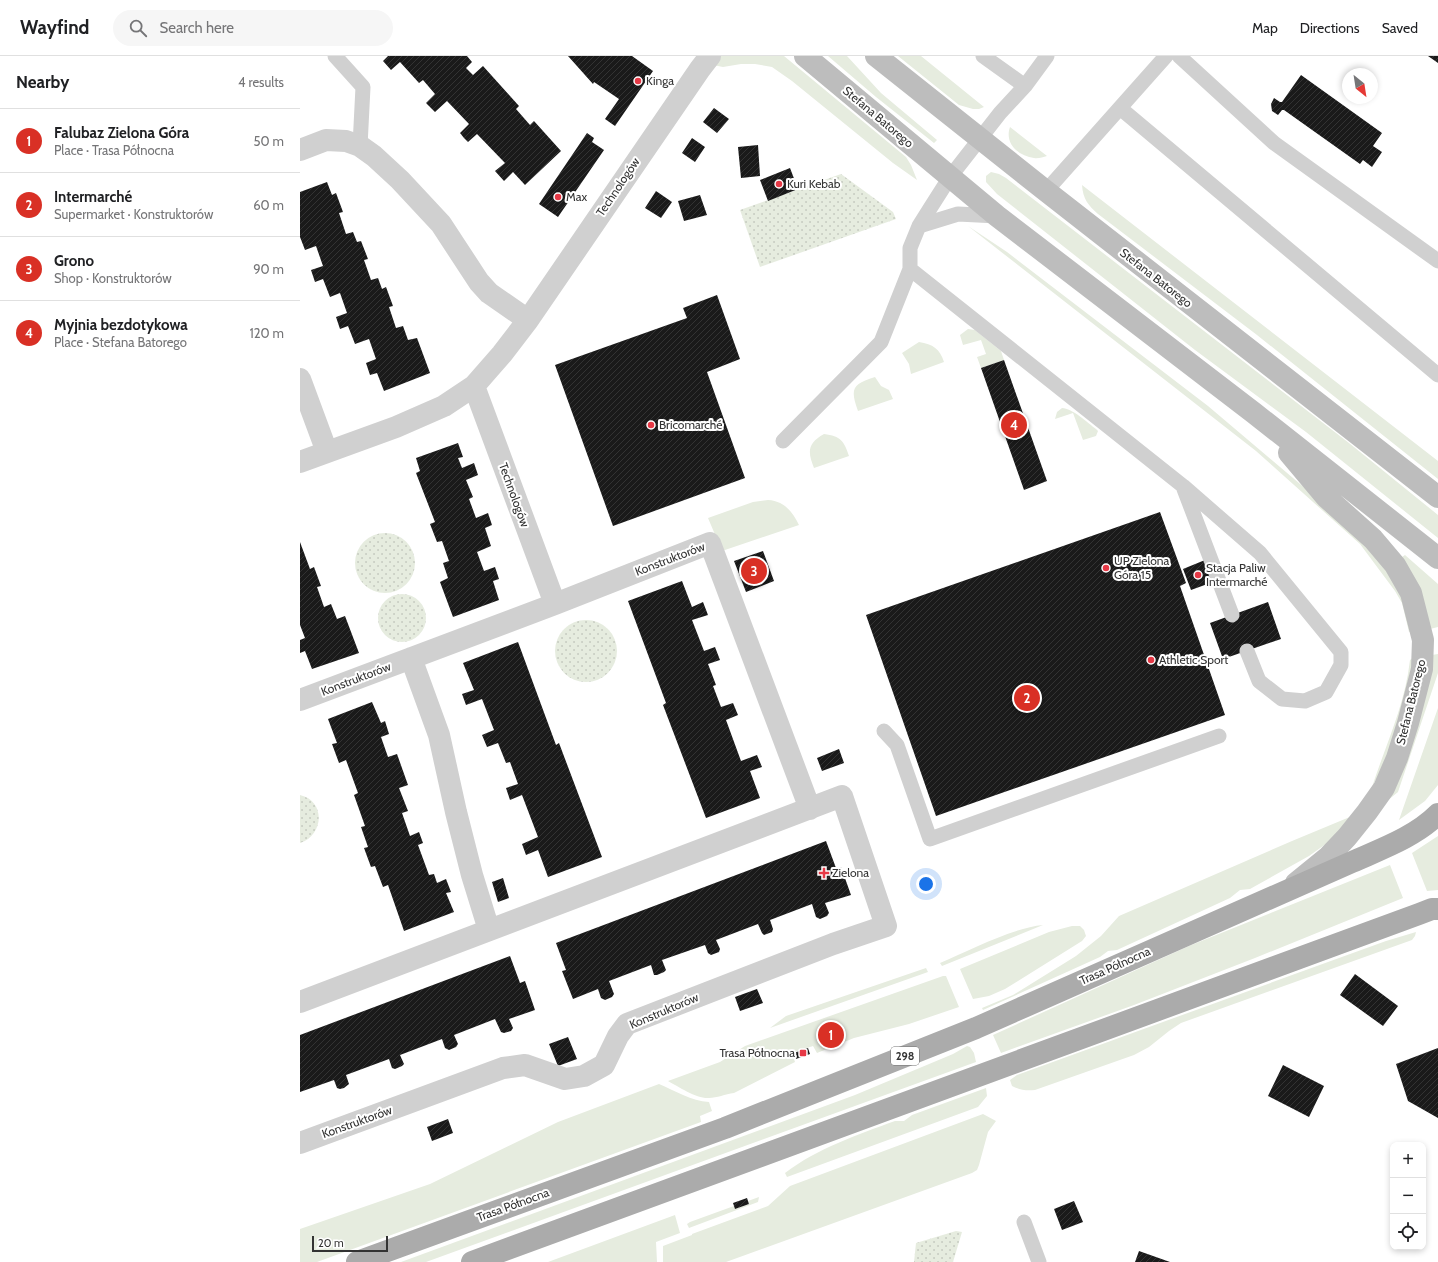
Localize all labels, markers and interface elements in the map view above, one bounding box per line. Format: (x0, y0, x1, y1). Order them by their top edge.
search box (113, 10, 393, 46)
text: Wayfind (20, 16, 89, 39)
icon: search (127, 17, 149, 39)
text: Search here (159, 19, 234, 37)
text: Map (1252, 19, 1278, 37)
text: Directions (1300, 19, 1360, 37)
text: Saved (1382, 19, 1418, 37)
north arrow (1342, 68, 1378, 104)
text: Nearby (16, 72, 69, 92)
place label: Kinga (646, 73, 674, 88)
text: 4 results (238, 74, 284, 90)
marker: Kinga (633, 76, 643, 86)
street label: Stefana Batorego (840, 83, 917, 151)
text: Falubaz Zielona Góra (54, 124, 189, 142)
text: 1 (27, 133, 31, 149)
text: 50 m (254, 133, 284, 149)
text: Place · Trasa Północna (54, 142, 174, 158)
street label: Technologów (593, 154, 643, 219)
place label: Kuri Kebab (787, 176, 841, 191)
marker: Kuri Kebab (774, 179, 784, 189)
text: Intermarché (54, 188, 132, 206)
place label: Max (566, 189, 587, 204)
marker: Max (553, 192, 563, 202)
text: 2 (26, 197, 32, 213)
text: 60 m (253, 197, 284, 213)
text: Supermarket · Konstruktorów (54, 206, 213, 222)
street label: Stefana Batorego (1117, 245, 1196, 311)
text: Grono (54, 252, 94, 270)
text: 3 (25, 261, 33, 277)
text: 90 m (253, 261, 284, 277)
text: Shop · Konstruktorów (54, 270, 172, 286)
text: Myjnia bezdotykowa (54, 316, 188, 334)
text: 4 (25, 325, 33, 341)
text: 120 m (250, 325, 284, 341)
text: Place · Stefana Batorego (54, 334, 187, 350)
pin: 4 (1001, 410, 1027, 440)
place label: Bricomarché (659, 417, 722, 432)
marker: Bricomarché (646, 420, 656, 430)
street label: Technologów (496, 461, 533, 529)
street label: Konstruktorów (633, 538, 707, 579)
place label: UP Zielona Góra 15 (1114, 553, 1170, 582)
pin: 3 (741, 556, 767, 586)
place label: Stacja Paliw Intermarché (1206, 560, 1268, 589)
marker: UP Zielona Góra 15 (1101, 563, 1111, 573)
marker: Stacja Paliw Intermarché (1193, 570, 1203, 580)
place label: Athletic Sport (1159, 652, 1228, 667)
marker: Athletic Sport (1146, 655, 1156, 665)
street label: Stefana Batorego (1393, 657, 1428, 746)
street label: Konstruktorów (319, 658, 393, 699)
pin: 2 (1014, 683, 1040, 713)
place label: Zielona (832, 865, 869, 880)
marker: Zielona (819, 868, 829, 878)
your location (916, 874, 936, 894)
street label: Trasa Północna (1077, 943, 1153, 988)
street label: Konstruktorów (627, 989, 701, 1032)
pin: 1 (818, 1020, 844, 1050)
place label: Trasa Północna (719, 1045, 795, 1060)
road number: 298 (891, 1047, 919, 1065)
marker: Trasa Północna (798, 1048, 808, 1058)
street label: Konstruktorów (320, 1102, 394, 1141)
map controls (1390, 1142, 1426, 1250)
button: + (1390, 1142, 1426, 1178)
button: − (1390, 1178, 1426, 1214)
street label: Trasa Północna (475, 1184, 551, 1225)
button: locate (1390, 1214, 1426, 1250)
scale bar (312, 1234, 388, 1253)
text: 20 m (318, 1236, 344, 1250)

